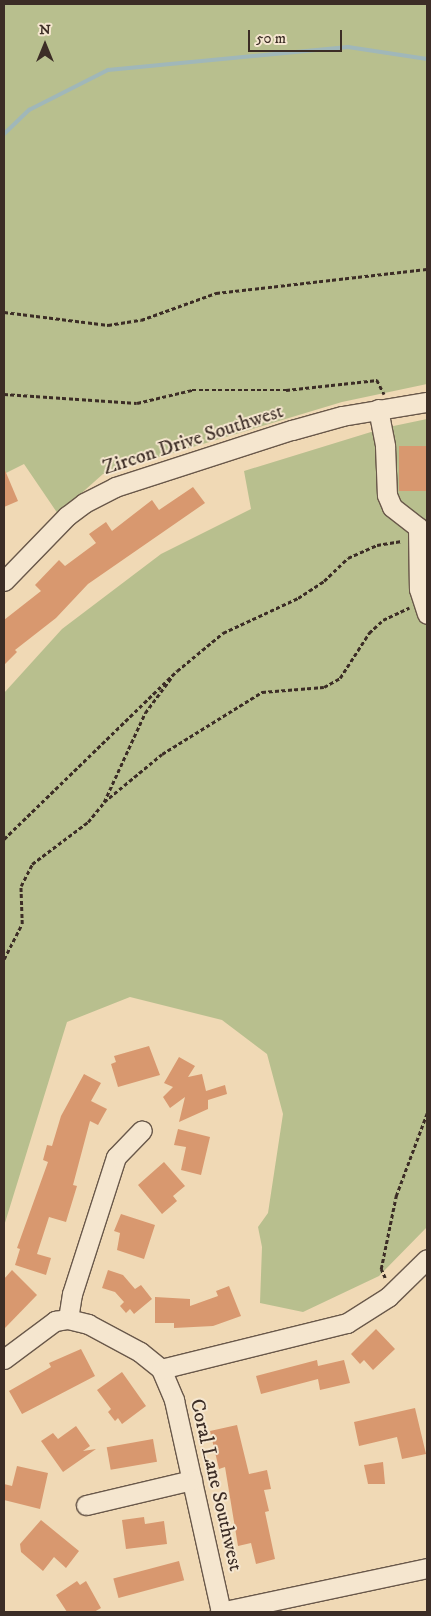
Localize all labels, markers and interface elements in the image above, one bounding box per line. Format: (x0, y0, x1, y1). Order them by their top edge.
north arrow (20, 20, 70, 70)
scale bar (251, 20, 345, 52)
text: N (39, 21, 51, 39)
text: 50 m (256, 29, 286, 48)
street label: Zircon Drive Southwest (100, 400, 286, 480)
street label: Coral Lane Southwest (185, 1397, 247, 1573)

